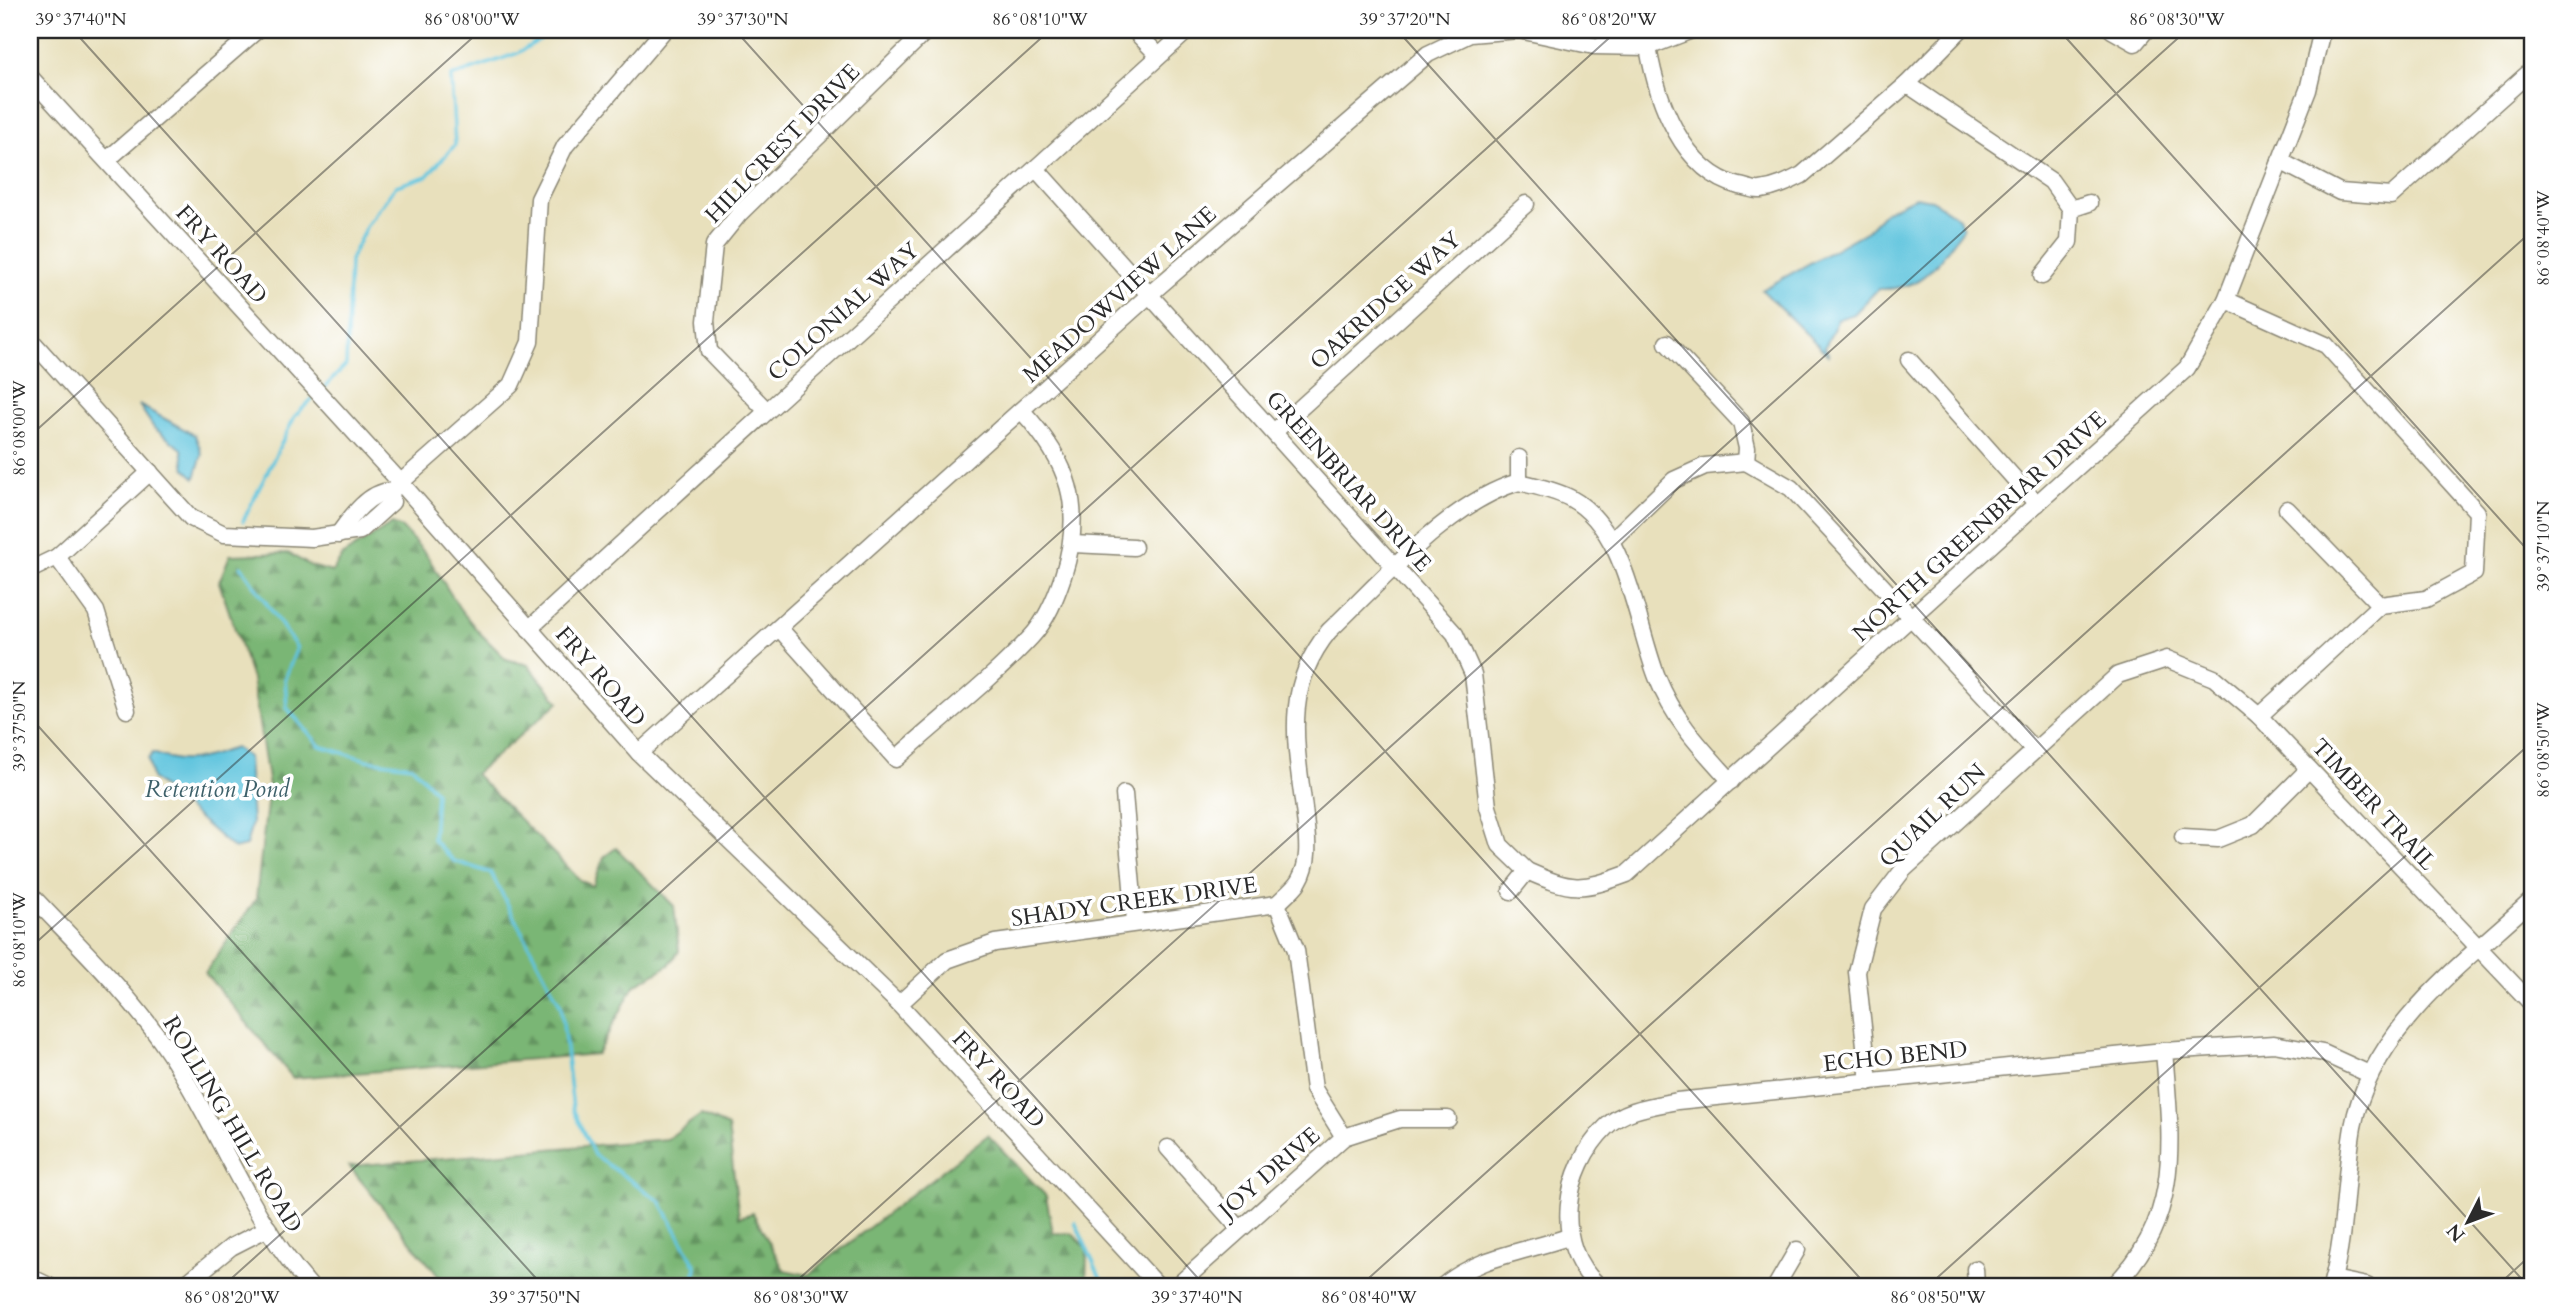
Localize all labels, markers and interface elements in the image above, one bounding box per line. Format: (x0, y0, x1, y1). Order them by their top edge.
text: 39°37'40"N (35, 7, 127, 32)
text: 86°08'00"W (424, 7, 520, 32)
text: 39°37'30"N (697, 7, 789, 32)
text: 86°08'10"W (992, 7, 1088, 32)
text: 39°37'20"N (1359, 7, 1451, 32)
text: 86°08'20"W (1561, 7, 1657, 32)
text: 86°08'30"W (2129, 7, 2225, 32)
street label: HILLCREST DRIVE (698, 57, 867, 230)
text: 86°08'40"W (2531, 190, 2556, 286)
street label: FRY ROAD (169, 198, 274, 310)
street label: MEADOWVIEW LANE (1016, 199, 1223, 390)
street label: OAKRIDGE WAY (1303, 224, 1468, 377)
street label: COLONIAL WAY (761, 234, 926, 388)
text: 86°08'00"W (7, 380, 32, 476)
street label: GREENBRIAR DRIVE (1259, 384, 1438, 579)
street label: NORTH GREENBRIAR DRIVE (1846, 404, 2113, 649)
text: 39°37'10"N (2531, 500, 2556, 592)
street label: FRY ROAD (549, 620, 653, 733)
text: 39°37'50"N (7, 680, 32, 772)
text: 86°08'50"W (2531, 702, 2556, 798)
street label: TIMBER TRAIL (2305, 732, 2443, 877)
street label: QUAIL RUN (1872, 756, 1993, 874)
water label: Retention Pond (145, 773, 291, 806)
street label: SHADY CREEK DRIVE (1009, 869, 1259, 934)
text: 86°08'10"W (7, 892, 32, 988)
street label: ROLLING HILL ROAD (156, 1010, 310, 1238)
street label: FRY ROAD (945, 1024, 1052, 1135)
street label: ECHO BEND (1821, 1033, 1969, 1080)
street label: JOY DRIVE (1210, 1120, 1327, 1227)
north arrow (2432, 1186, 2502, 1256)
text: N (2441, 1218, 2471, 1248)
text: 86°08'20"W (184, 1285, 280, 1310)
text: 39°37'50"N (489, 1285, 581, 1310)
text: 86°08'30"W (753, 1285, 849, 1310)
text: 39°37'40"N (1151, 1285, 1243, 1310)
text: 86°08'40"W (1321, 1285, 1417, 1310)
text: 86°08'50"W (1890, 1285, 1986, 1310)

